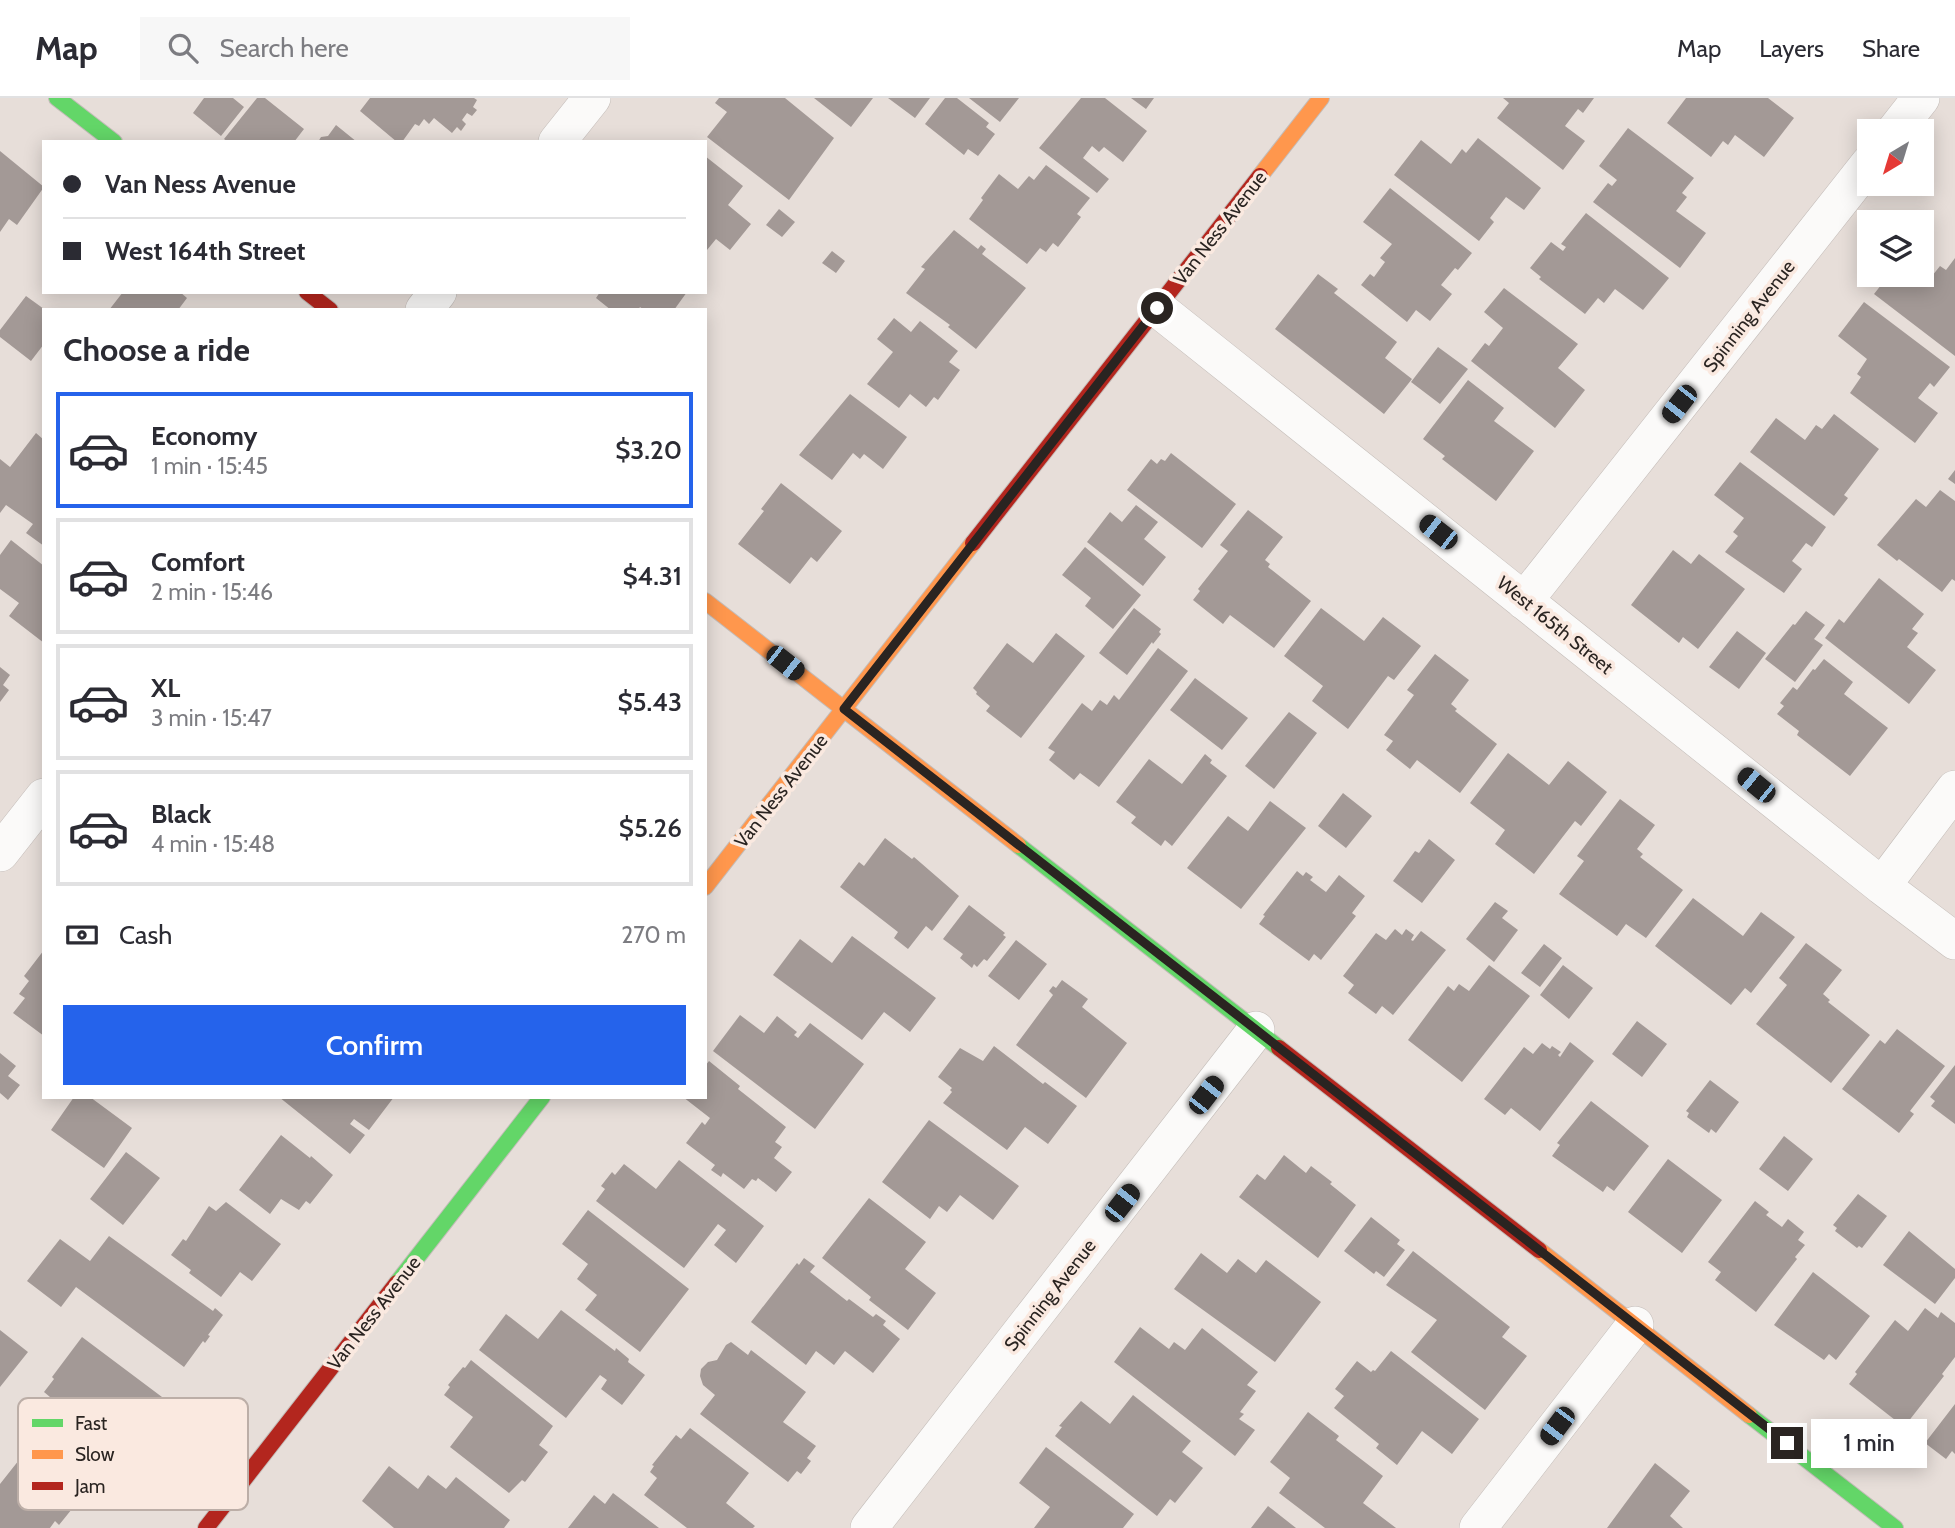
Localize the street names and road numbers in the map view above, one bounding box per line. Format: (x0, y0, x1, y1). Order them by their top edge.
street label: Van Ness Avenue (1168, 166, 1272, 289)
street label: Spinning Avenue (1698, 255, 1800, 376)
street label: West 165th Street (1492, 571, 1618, 679)
street label: Van Ness Avenue (729, 729, 833, 852)
street label: Spinning Avenue (999, 1234, 1101, 1355)
street label: Van Ness Avenue (322, 1251, 426, 1374)

